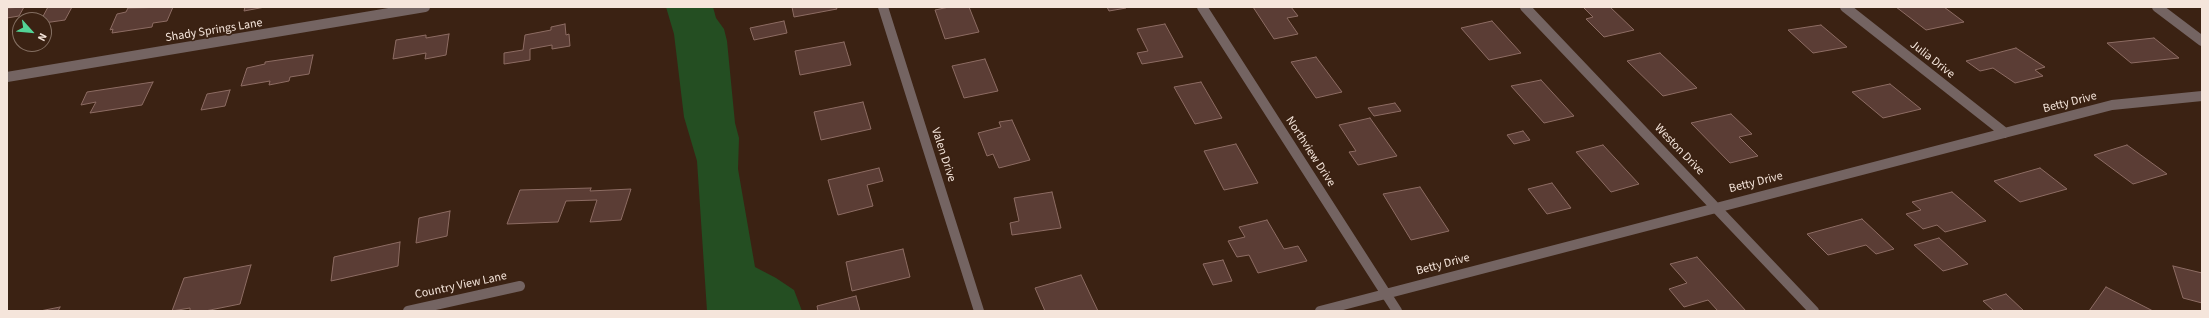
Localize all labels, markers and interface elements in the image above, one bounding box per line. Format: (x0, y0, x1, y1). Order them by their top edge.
north arrow (12, 12, 52, 52)
street label: Shady Springs Lane (164, 16, 264, 46)
text: N (34, 31, 51, 44)
street label: Julia Drive (1907, 38, 1957, 82)
street label: Betty Drive (2042, 89, 2098, 117)
street label: Northview Drive (1282, 114, 1338, 190)
street label: Weston Drive (1651, 121, 1707, 179)
street label: Valen Drive (928, 126, 958, 184)
street label: Betty Drive (1728, 169, 1784, 197)
street label: Betty Drive (1415, 251, 1471, 279)
street label: Country View Lane (414, 269, 508, 303)

